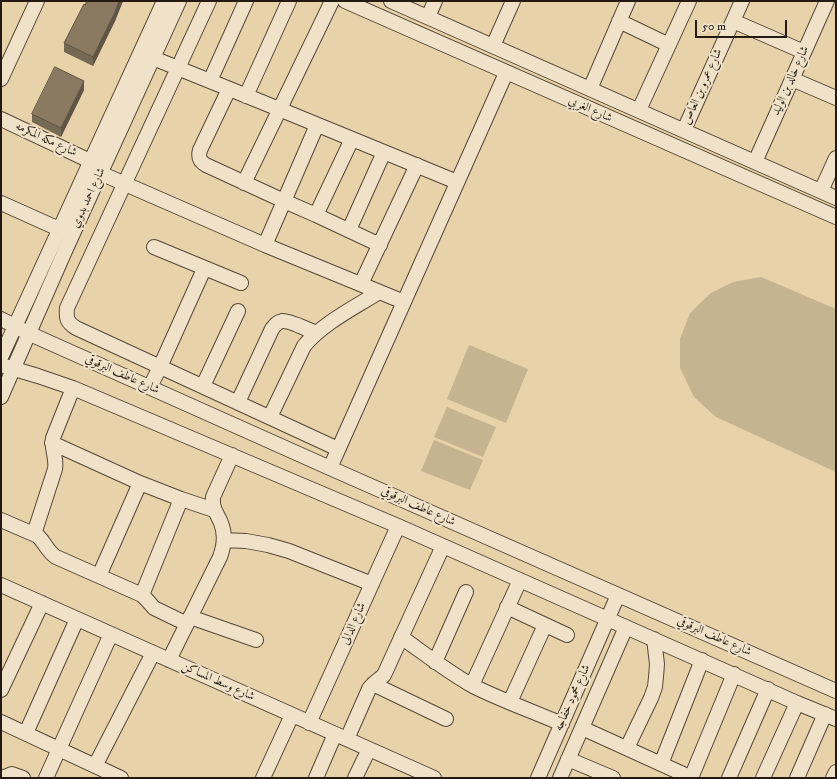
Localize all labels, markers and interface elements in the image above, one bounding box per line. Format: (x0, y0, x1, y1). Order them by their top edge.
scale bar (697, 12, 789, 38)
text: 50 m (702, 19, 726, 34)
street label: شارع خالد بن الوليد (769, 44, 813, 118)
street label: شارع عمرو بن العاص (680, 47, 726, 127)
street label: شارع الغربي (566, 94, 614, 126)
street label: شارع مكه المكرمه (13, 120, 79, 160)
street label: شارع احمد بدوي (69, 166, 109, 230)
street label: شارع عاطف البرقوقي (83, 352, 161, 398)
street label: شارع عاطف البرقوقي (379, 484, 457, 530)
street label: شارع الدالى (338, 601, 370, 647)
street label: شارع عاطف البرقوقي (675, 614, 753, 660)
street label: شارع وسط المساكن (179, 659, 257, 705)
street label: شارع محمود خفاجه (552, 663, 594, 733)

